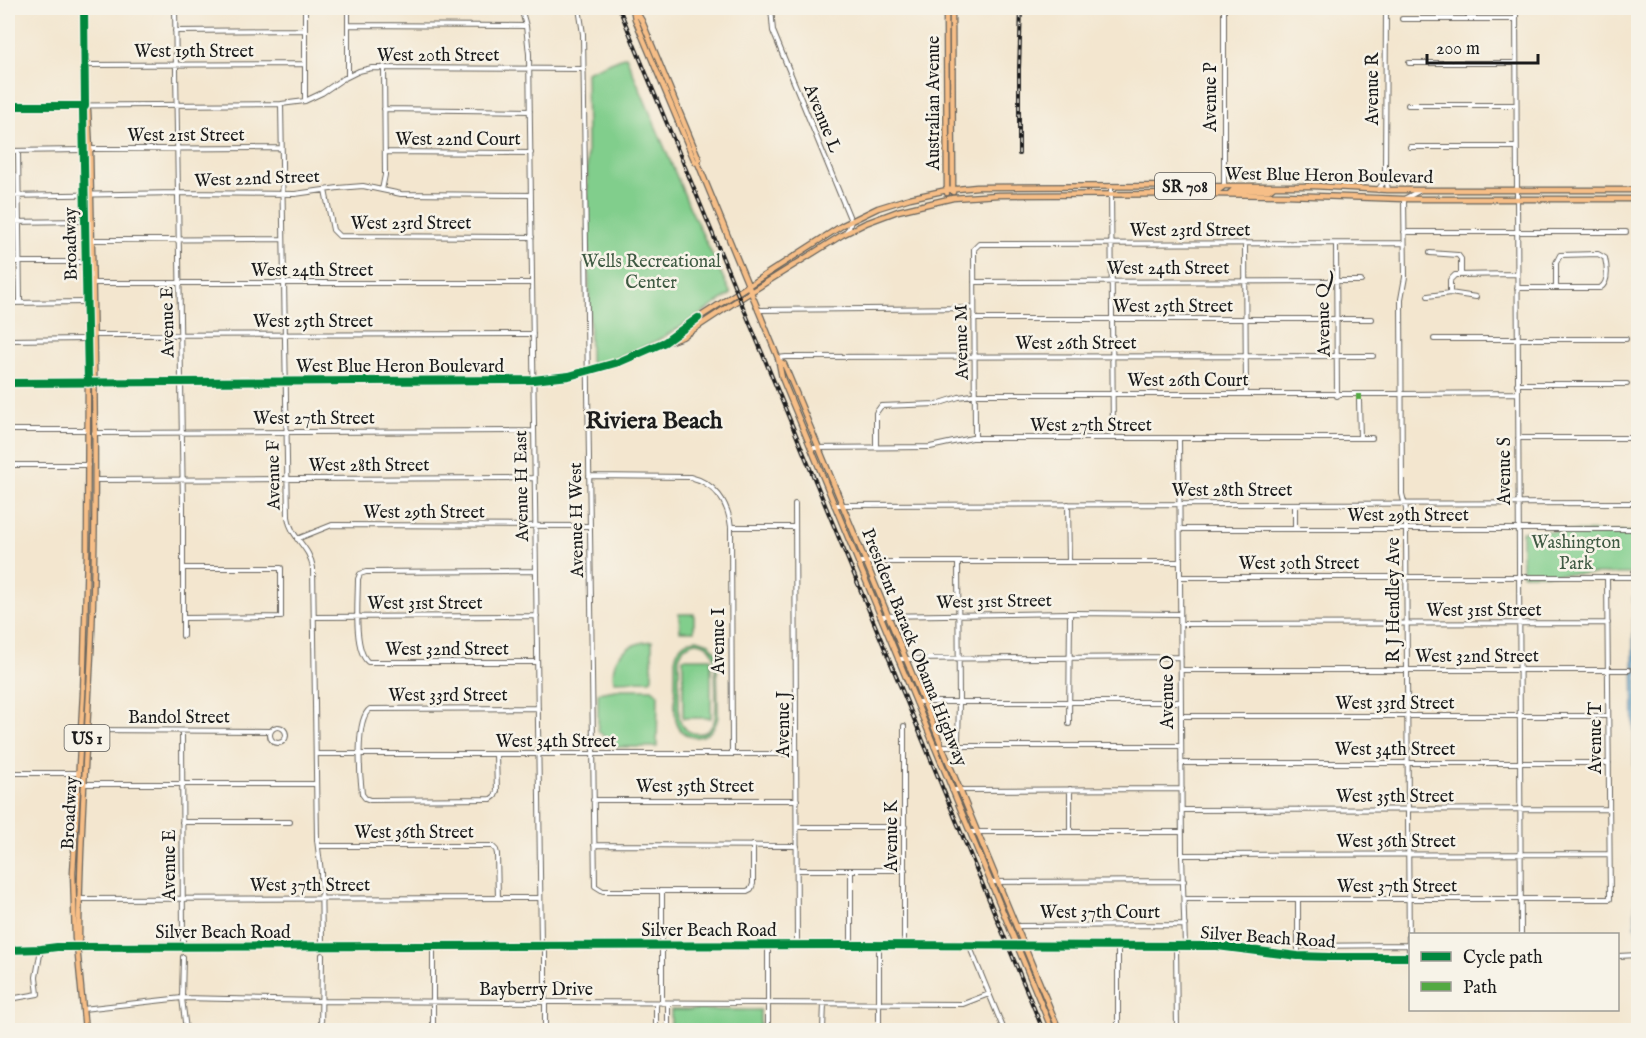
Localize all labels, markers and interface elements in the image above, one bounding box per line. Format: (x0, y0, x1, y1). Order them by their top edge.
scale bar (1427, 27, 1538, 65)
street label: Australian Avenue (923, 36, 946, 171)
text: 200 m (1436, 38, 1480, 61)
street label: West 19th Street (134, 41, 254, 64)
street label: West 20th Street (377, 45, 499, 68)
street label: Avenue R (1362, 51, 1385, 126)
street label: Avenue P (1200, 62, 1223, 133)
street label: Avenue L (797, 80, 846, 156)
street label: West 21st Street (127, 125, 245, 148)
street label: West 22nd Court (395, 129, 521, 152)
street label: West Blue Heron Boulevard (1225, 163, 1434, 190)
street label: West 22nd Street (194, 166, 320, 193)
road number: SR 708 (1155, 173, 1215, 199)
street label: Broadway (59, 207, 84, 281)
street label: West 23rd Street (351, 213, 471, 236)
street label: West 23rd Street (1130, 220, 1250, 243)
park label: Wells Recreational Center (581, 251, 721, 295)
street label: West 24th Street (1107, 258, 1229, 281)
street label: West 24th Street (251, 260, 373, 283)
street label: Avenue Q (1312, 270, 1337, 358)
street label: Avenue E (156, 286, 181, 359)
street label: West 25th Street (1113, 296, 1233, 319)
street label: Avenue M (950, 304, 975, 381)
street label: West 25th Street (253, 311, 373, 334)
street label: West 26th Street (1015, 333, 1137, 356)
street label: West Blue Heron Boulevard (296, 356, 505, 379)
street label: West 26th Court (1127, 370, 1249, 393)
district label: Riviera Beach (585, 406, 723, 437)
street label: West 27th Street (253, 408, 375, 431)
street label: West 27th Street (1030, 415, 1152, 438)
street label: Avenue H East (510, 430, 535, 543)
street label: Avenue S (1494, 437, 1517, 506)
street label: Avenue F (262, 439, 287, 511)
street label: West 28th Street (309, 455, 429, 478)
street label: Avenue H West (565, 462, 590, 579)
street label: West 28th Street (1172, 480, 1292, 503)
street label: West 29th Street (363, 502, 485, 525)
street label: West 29th Street (1347, 505, 1469, 528)
street label: President Barack Obama Highway (855, 525, 972, 770)
park label: Washington Park (1531, 532, 1621, 576)
street label: R J Hendley Ave (1383, 537, 1406, 663)
street label: West 30th Street (1239, 553, 1359, 576)
street label: West 31st Street (936, 590, 1052, 615)
street label: West 31st Street (367, 593, 483, 616)
street label: West 31st Street (1426, 600, 1542, 623)
street label: Avenue I (708, 607, 731, 675)
street label: West 32nd Street (385, 639, 509, 662)
street label: West 32nd Street (1415, 646, 1539, 669)
street label: Avenue O (1157, 655, 1180, 730)
street label: West 33rd Street (388, 685, 508, 708)
street label: Avenue J (773, 690, 796, 758)
street label: West 33rd Street (1335, 693, 1455, 716)
street label: Avenue T (1585, 702, 1608, 775)
street label: Bandol Street (128, 707, 230, 730)
road number: US 1 (64, 725, 110, 751)
street label: West 34th Street (496, 731, 616, 754)
street label: West 34th Street (1335, 739, 1455, 762)
street label: Broadway (57, 776, 84, 850)
street label: West 35th Street (636, 776, 754, 799)
street label: West 35th Street (1336, 786, 1454, 809)
street label: Avenue K (881, 799, 904, 873)
street label: West 36th Street (354, 822, 474, 845)
street label: Avenue E (159, 829, 182, 902)
street label: West 36th Street (1336, 831, 1456, 854)
street label: West 37th Street (250, 875, 370, 898)
street label: West 37th Street (1337, 876, 1457, 899)
street label: West 37th Court (1040, 902, 1160, 925)
street label: Silver Beach Road (641, 920, 777, 943)
street label: Silver Beach Road (155, 922, 291, 945)
street label: Silver Beach Road (1200, 922, 1337, 955)
legend (1409, 933, 1619, 1011)
text: Cycle path (1463, 947, 1543, 970)
text: Path (1463, 977, 1497, 1000)
street label: Bayberry Drive (479, 979, 593, 1002)

